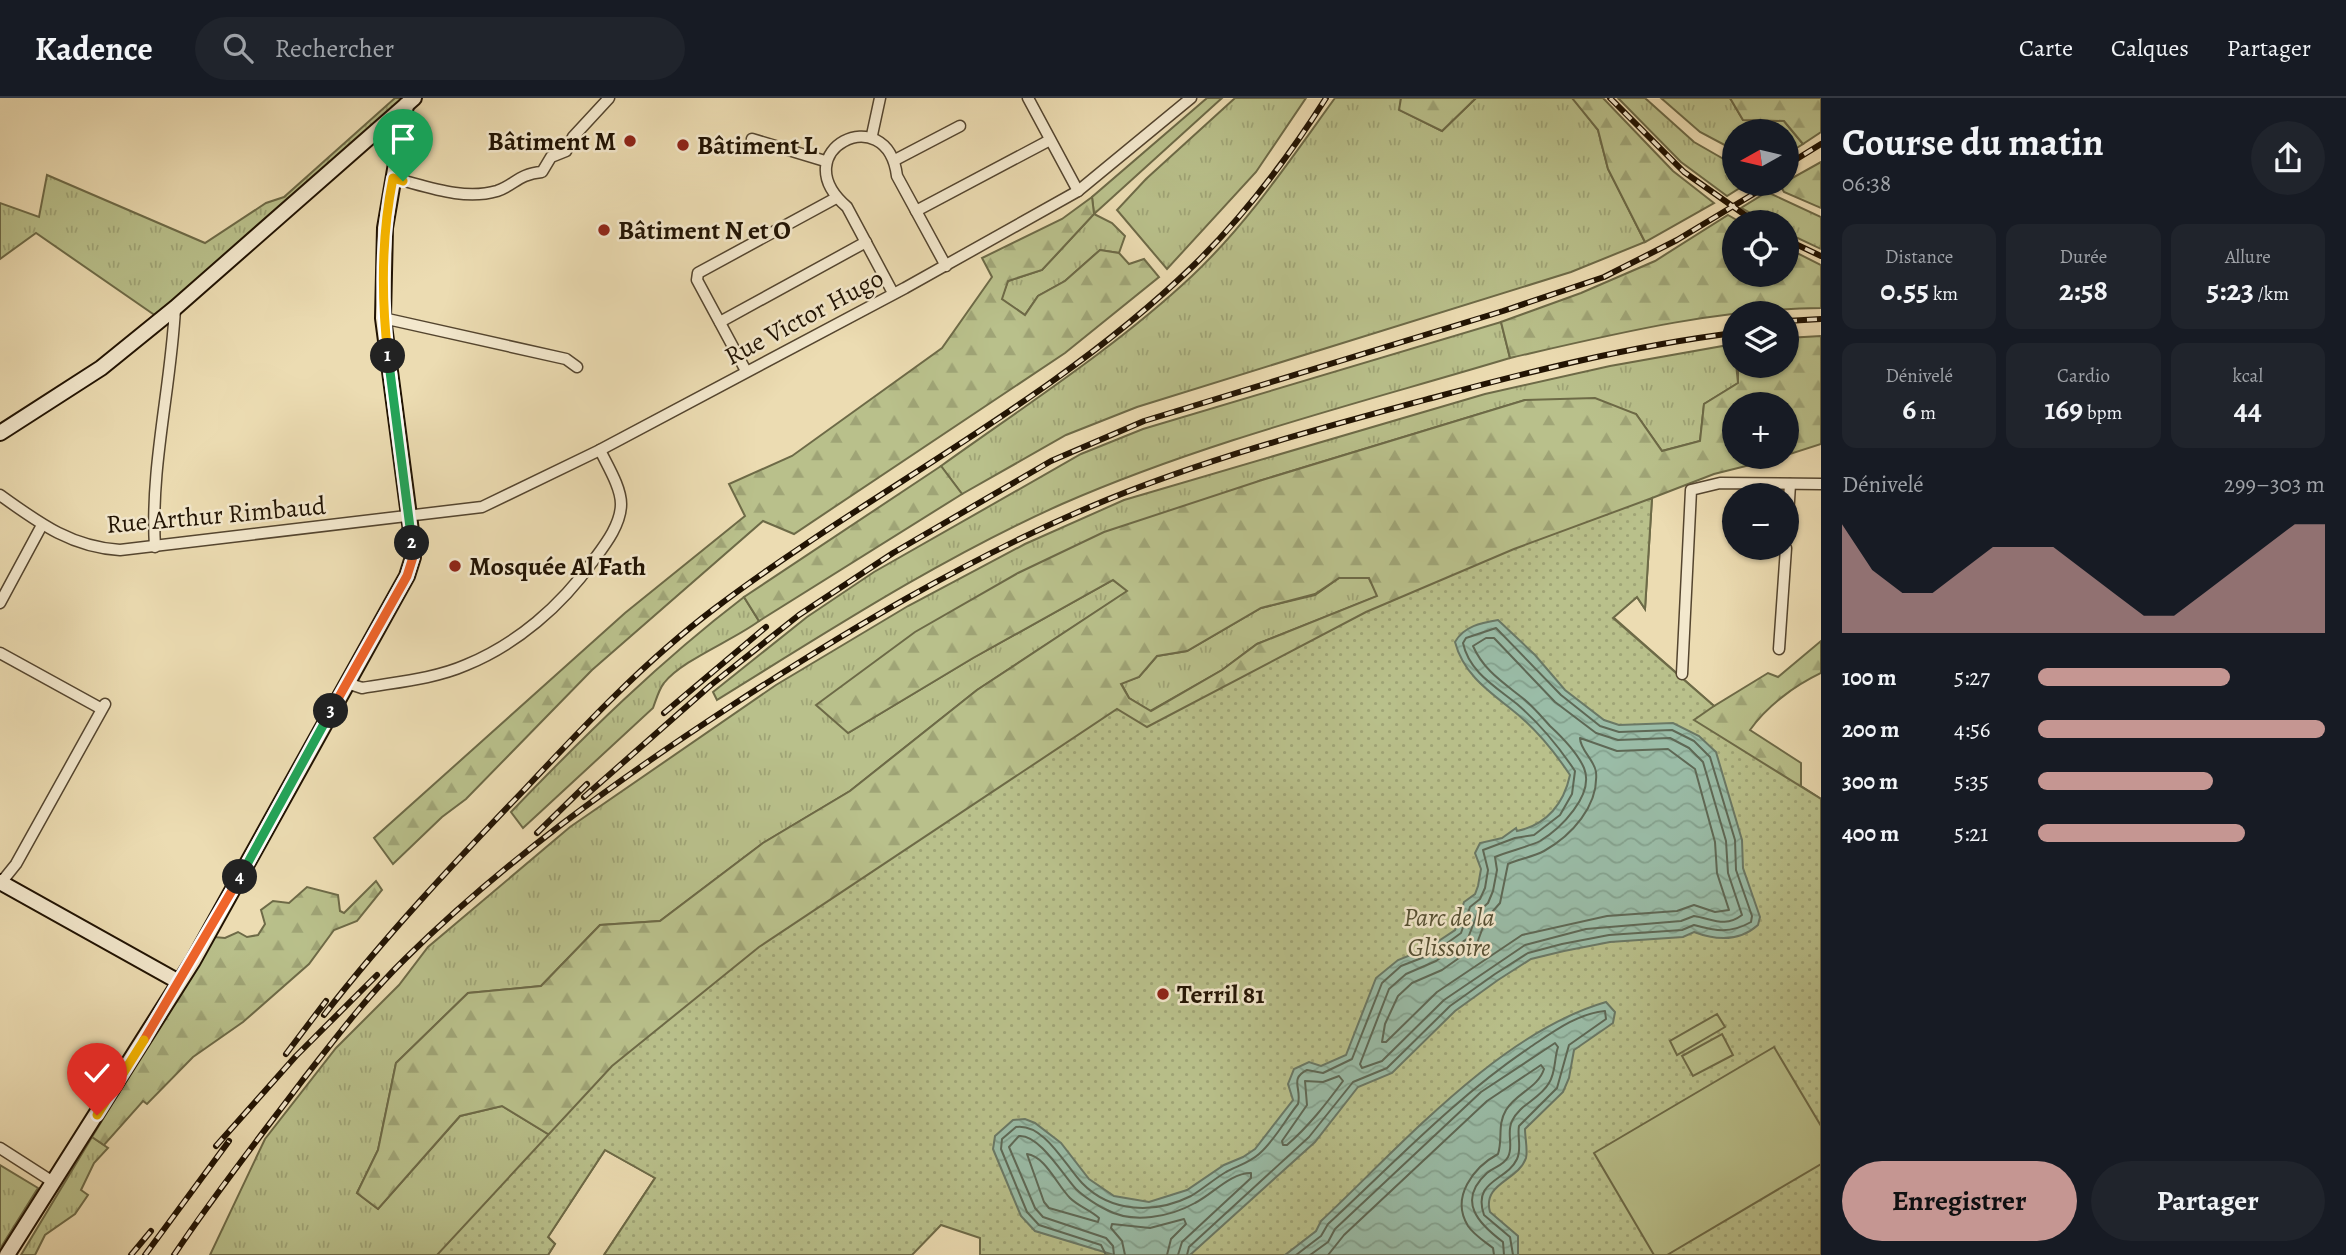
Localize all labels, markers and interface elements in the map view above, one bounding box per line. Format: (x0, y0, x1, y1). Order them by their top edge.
search box (195, 17, 685, 80)
text: Kadence (35, 26, 153, 71)
icon: search (219, 29, 257, 67)
text: Rechercher (275, 31, 394, 66)
text: Carte (2019, 32, 2073, 64)
text: Calques (2111, 32, 2189, 64)
text: Partager (2227, 32, 2311, 64)
pin (373, 109, 433, 181)
text: Course du matin (1842, 116, 2104, 168)
north arrow (1722, 119, 1799, 196)
map controls (1722, 119, 1799, 560)
icon: arrive (384, 120, 422, 158)
button: share (2251, 121, 2325, 195)
place label: Bâtiment M (488, 124, 616, 159)
place label: Bâtiment L (697, 128, 818, 163)
marker: Bâtiment M (622, 133, 638, 149)
marker: Bâtiment L (675, 137, 691, 153)
text: 06:38 (1842, 168, 1891, 199)
button: locate (1722, 210, 1799, 287)
place label: Bâtiment N et O (618, 213, 791, 248)
marker: Bâtiment N et O (596, 222, 612, 238)
text: Distance (1885, 244, 1953, 270)
text: Durée (2060, 244, 2107, 270)
text: Allure (2225, 244, 2271, 270)
street label: Rue Victor Hugo (718, 260, 890, 374)
text: 0.55 (1880, 270, 1929, 310)
text: 2:58 (2059, 270, 2108, 310)
text: 5:23 (2207, 270, 2254, 310)
text: km (1929, 281, 1958, 307)
text: /km (2254, 281, 2289, 307)
button: layers (1722, 301, 1799, 378)
pin: 1 (370, 338, 406, 374)
text: 1 (384, 342, 391, 368)
text: Dénivelé (1885, 363, 1953, 389)
text: Cardio (2057, 363, 2110, 389)
text: kcal (2233, 363, 2263, 389)
text: 6 (1902, 389, 1916, 429)
text: 169 (2045, 389, 2083, 429)
text: 44 (2234, 389, 2262, 429)
button: + (1722, 392, 1799, 469)
text: m (1916, 400, 1936, 426)
text: bpm (2083, 400, 2122, 426)
text: Dénivelé (1842, 469, 1924, 500)
text: 299–303 m (2224, 469, 2325, 500)
button: − (1722, 483, 1799, 560)
street label: Rue Arthur Rimbaud (105, 488, 327, 542)
pin: 2 (394, 526, 430, 560)
text: 2 (407, 529, 416, 555)
place label: Mosquée Al Fath (469, 549, 646, 584)
marker: Mosquée Al Fath (447, 558, 463, 574)
text: 100 m (1842, 662, 1897, 693)
text: 5:27 (1954, 662, 1990, 693)
pin: 3 (314, 694, 348, 728)
text: 3 (326, 697, 335, 723)
text: 200 m (1842, 714, 1900, 745)
text: 4:56 (1954, 714, 1990, 745)
text: 300 m (1842, 766, 1898, 797)
text: 5:35 (1954, 766, 1989, 797)
text: 400 m (1842, 818, 1899, 849)
text: 5:21 (1954, 818, 1988, 849)
pin: 4 (222, 860, 258, 894)
text: 4 (235, 863, 244, 889)
park label: Parc de la Glissoire (1404, 900, 1494, 965)
place label: Terril 81 (1177, 977, 1265, 1012)
marker: Terril 81 (1155, 986, 1171, 1002)
pin (67, 1043, 127, 1115)
icon: check (78, 1054, 116, 1092)
button: Enregistrer (1842, 1161, 2077, 1241)
button: Partager (2091, 1161, 2325, 1241)

